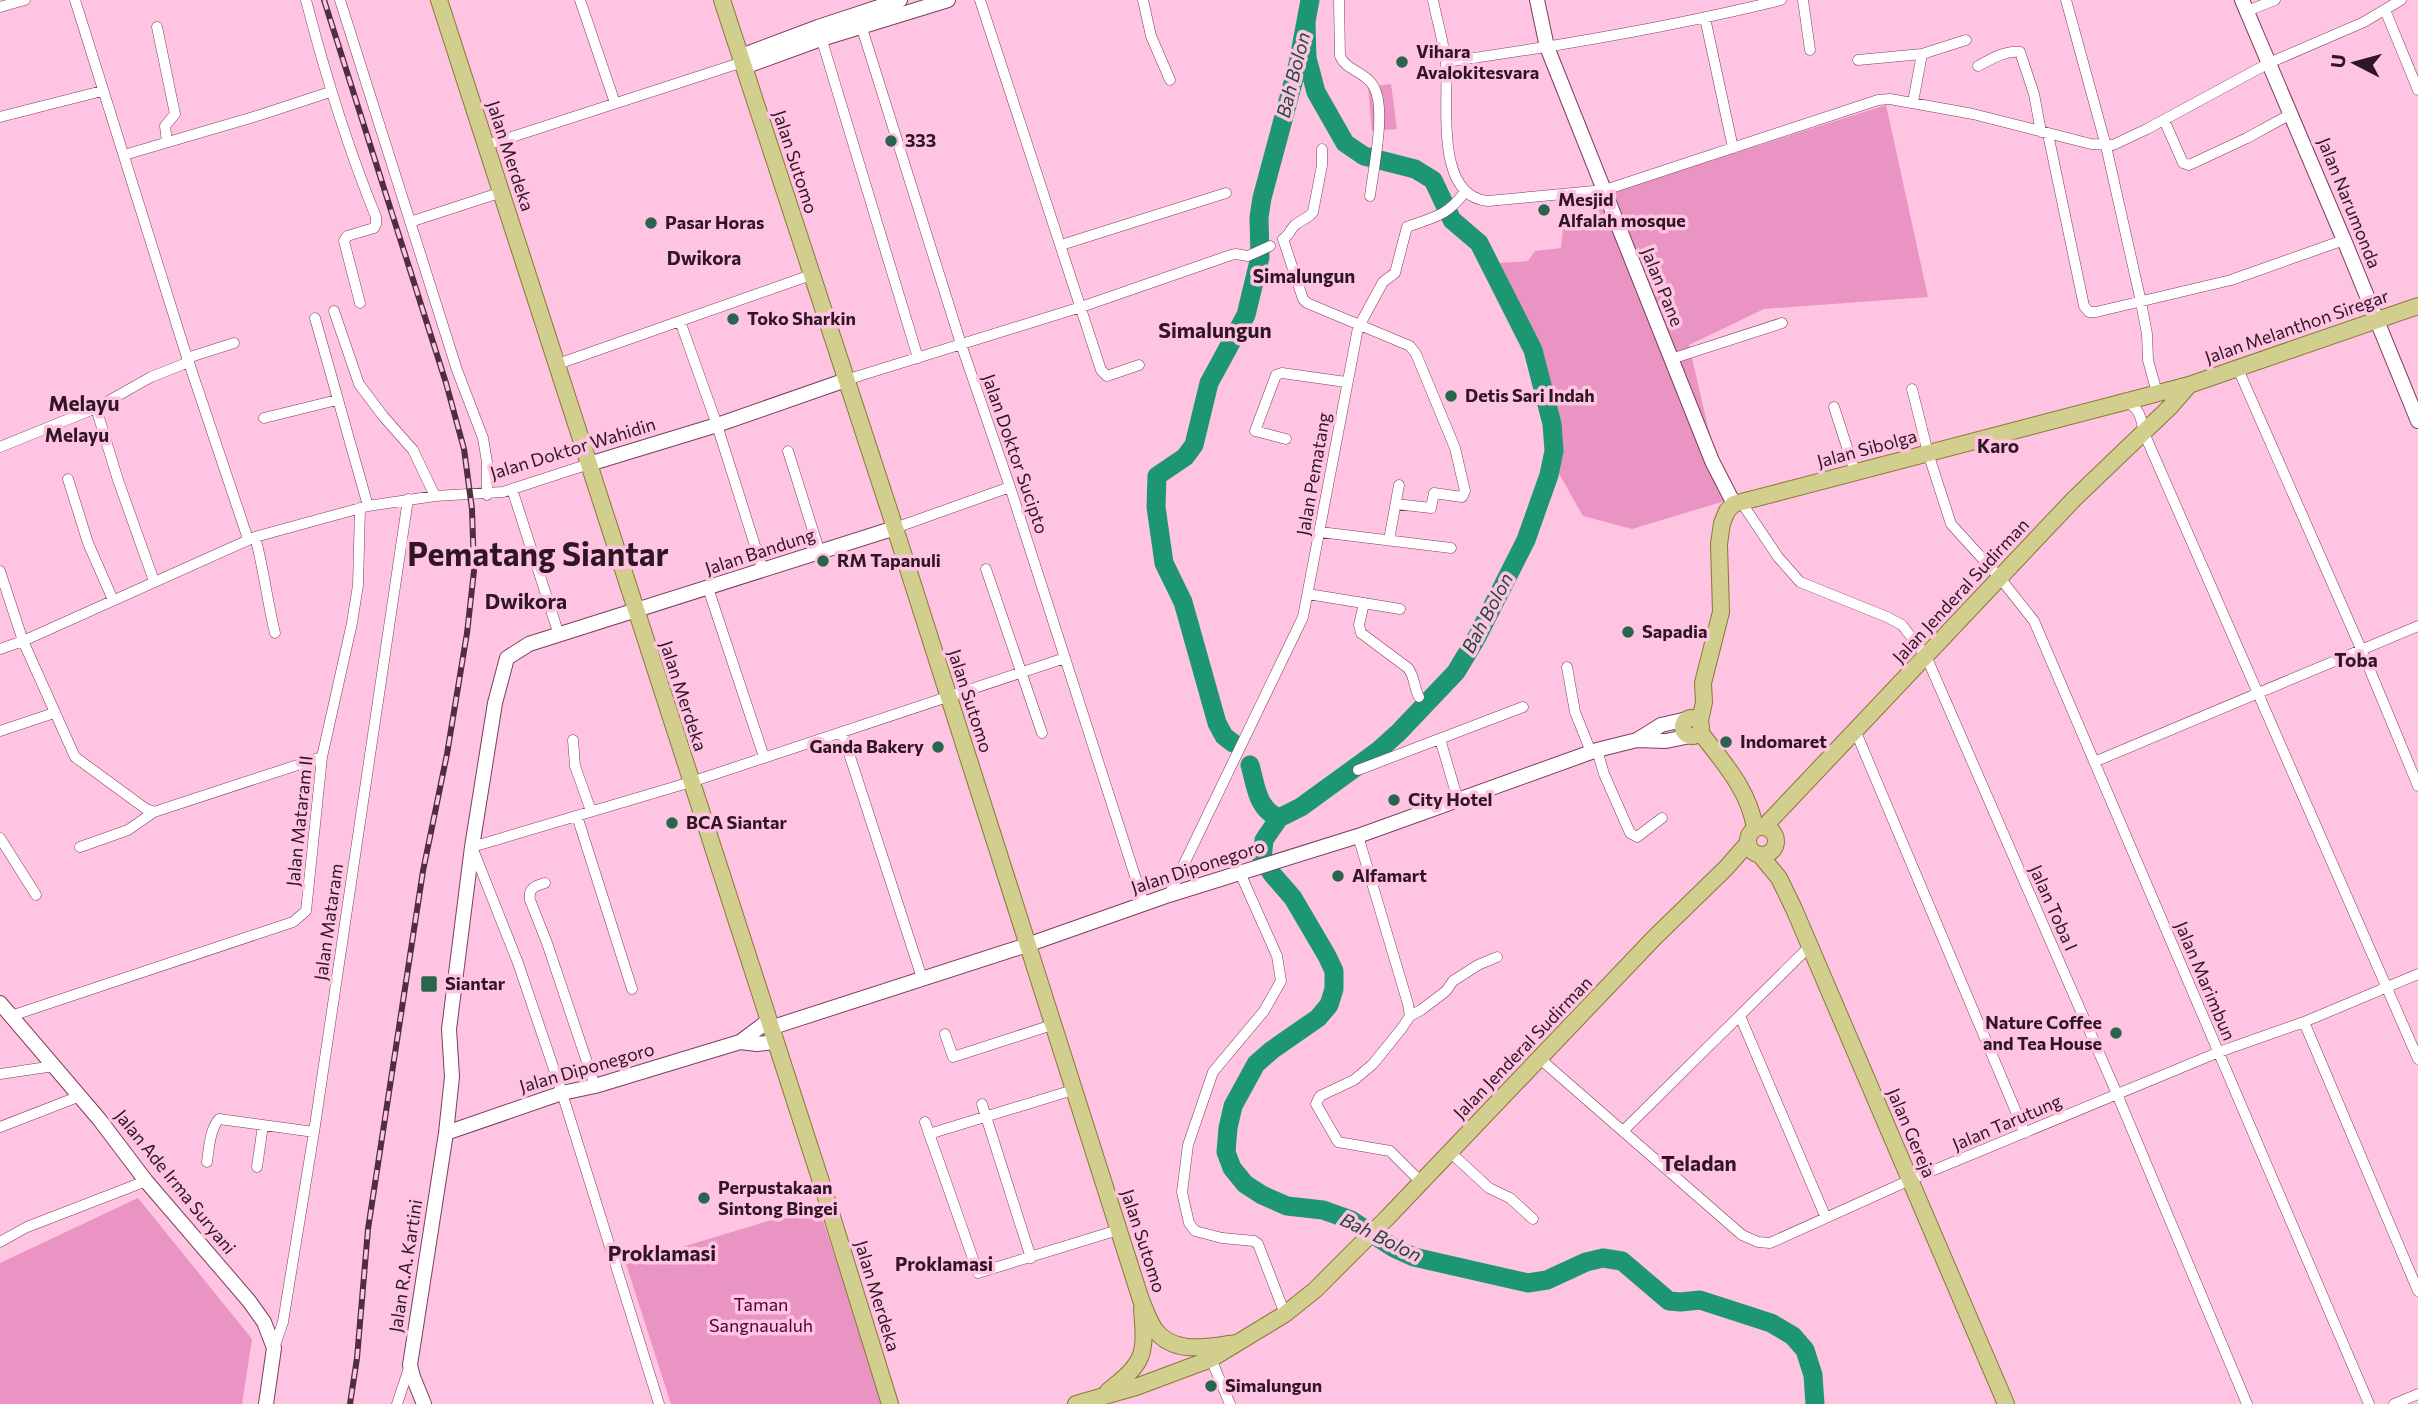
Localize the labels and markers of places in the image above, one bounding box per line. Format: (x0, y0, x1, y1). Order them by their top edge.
place label: Vihara Avalokitesvara (1416, 40, 1539, 83)
marker: Vihara Avalokitesvara (1394, 54, 1410, 70)
place label: 333 (905, 129, 936, 151)
marker: 333 (883, 133, 899, 149)
place label: Mesjid Alfalah mosque (1558, 188, 1686, 231)
marker: Mesjid Alfalah mosque (1536, 202, 1552, 218)
place label: Pasar Horas (665, 211, 764, 233)
marker: Pasar Horas (643, 215, 659, 231)
place label: Toko Sharkin (747, 307, 856, 329)
marker: Toko Sharkin (725, 311, 741, 327)
place label: Detis Sari Indah (1465, 384, 1595, 406)
marker: Detis Sari Indah (1443, 388, 1459, 404)
place label: RM Tapanuli (837, 549, 941, 571)
marker: RM Tapanuli (815, 553, 831, 569)
place label: Sapadia (1642, 620, 1707, 642)
marker: Sapadia (1620, 624, 1636, 640)
place label: Indomaret (1740, 730, 1827, 752)
marker: Indomaret (1718, 734, 1734, 750)
place label: Ganda Bakery (809, 735, 924, 757)
marker: Ganda Bakery (930, 739, 946, 755)
place label: City Hotel (1408, 788, 1492, 810)
marker: City Hotel (1386, 792, 1402, 808)
place label: BCA Siantar (686, 811, 787, 833)
marker: BCA Siantar (664, 815, 680, 831)
place label: Alfamart (1352, 864, 1427, 886)
marker: Alfamart (1330, 868, 1346, 884)
place label: Siantar (445, 972, 506, 994)
marker: Siantar (419, 974, 439, 994)
place label: Nature Coffee and Tea House (1983, 1011, 2102, 1054)
marker: Nature Coffee and Tea House (2108, 1025, 2124, 1041)
place label: Perpustakaan Sintong Bingei (718, 1176, 838, 1219)
marker: Perpustakaan Sintong Bingei (696, 1190, 712, 1206)
place label: Simalungun (1225, 1374, 1322, 1396)
marker: Simalungun (1203, 1378, 1219, 1394)

